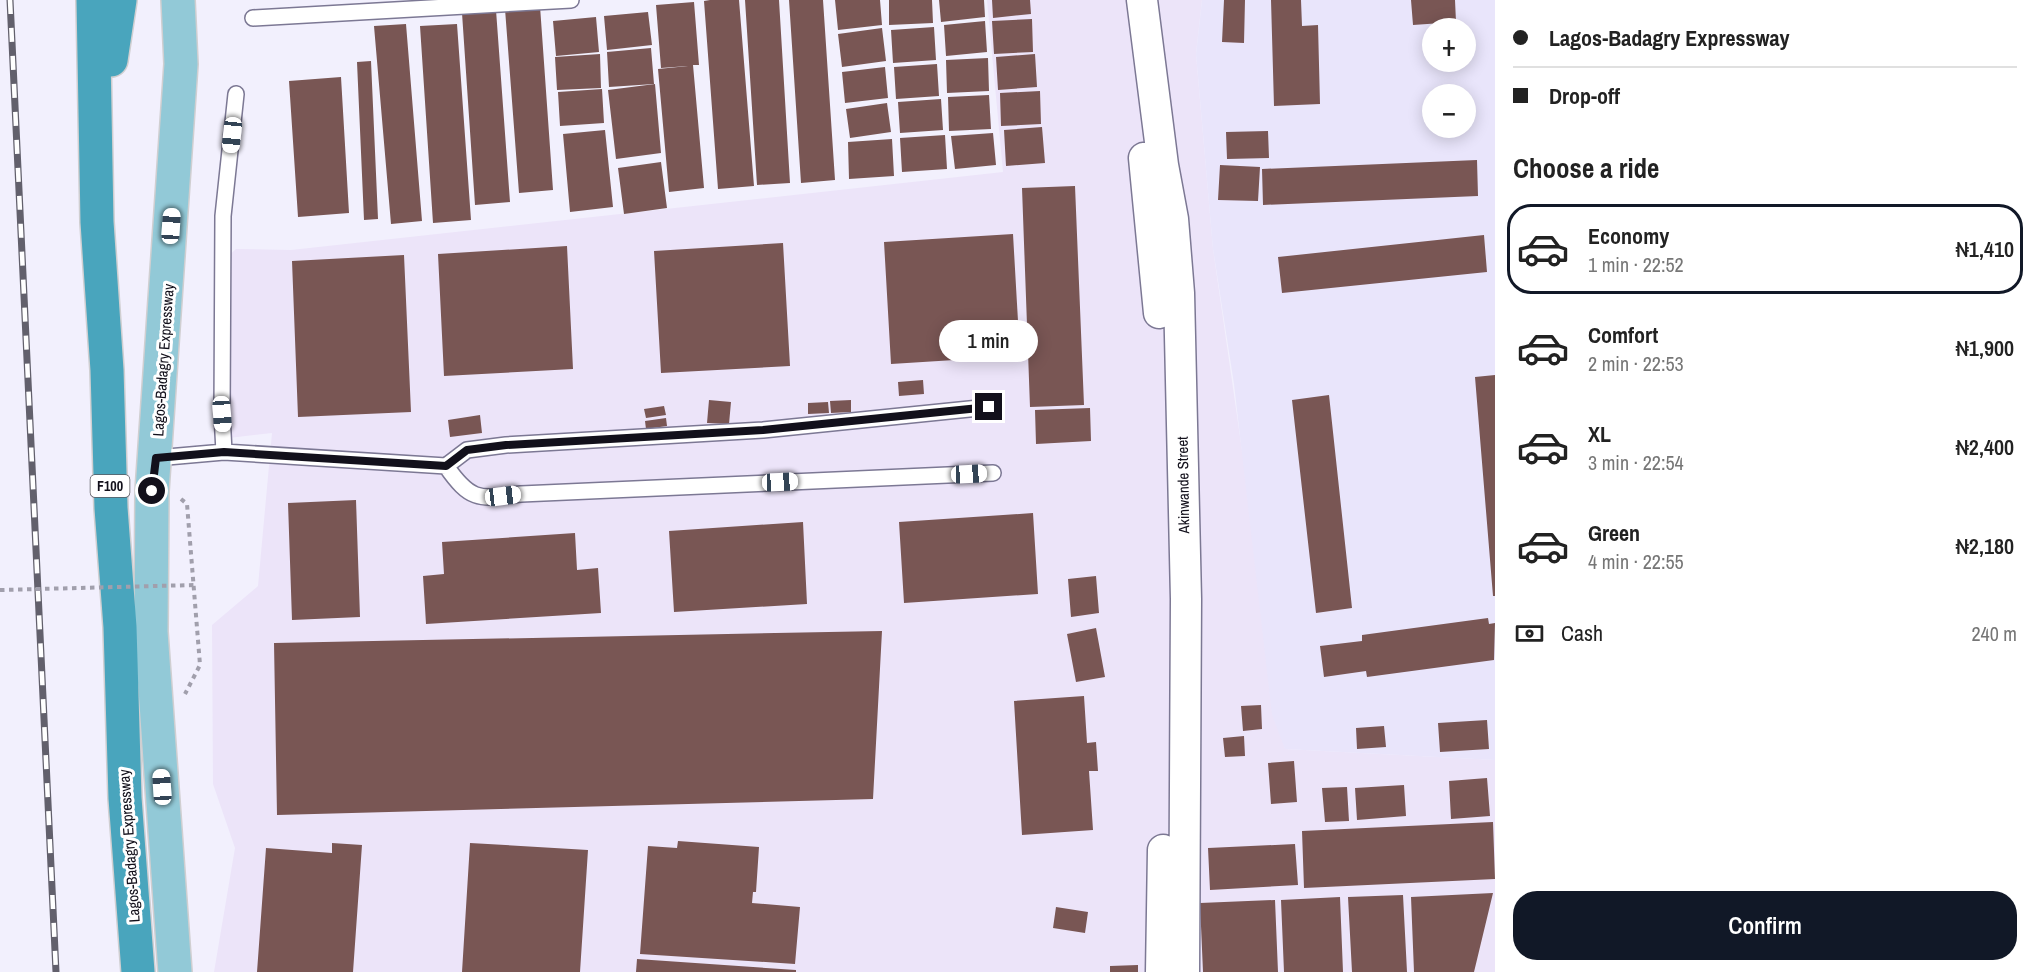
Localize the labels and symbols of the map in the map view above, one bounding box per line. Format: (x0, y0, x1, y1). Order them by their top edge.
car (221, 116, 243, 154)
car (161, 207, 181, 245)
street label: Lagos-Badagry Expressway (147, 282, 179, 437)
callout: 1 min (940, 320, 1038, 362)
route end (975, 393, 1002, 420)
car (212, 395, 232, 433)
street label: Akinwande Street (1172, 436, 1194, 535)
car (951, 464, 987, 484)
car (762, 472, 798, 492)
road number: F100 (90, 475, 130, 497)
route start (138, 477, 165, 504)
car (484, 485, 522, 507)
street label: Lagos-Badagry Expressway (113, 768, 145, 923)
car (152, 768, 172, 806)

